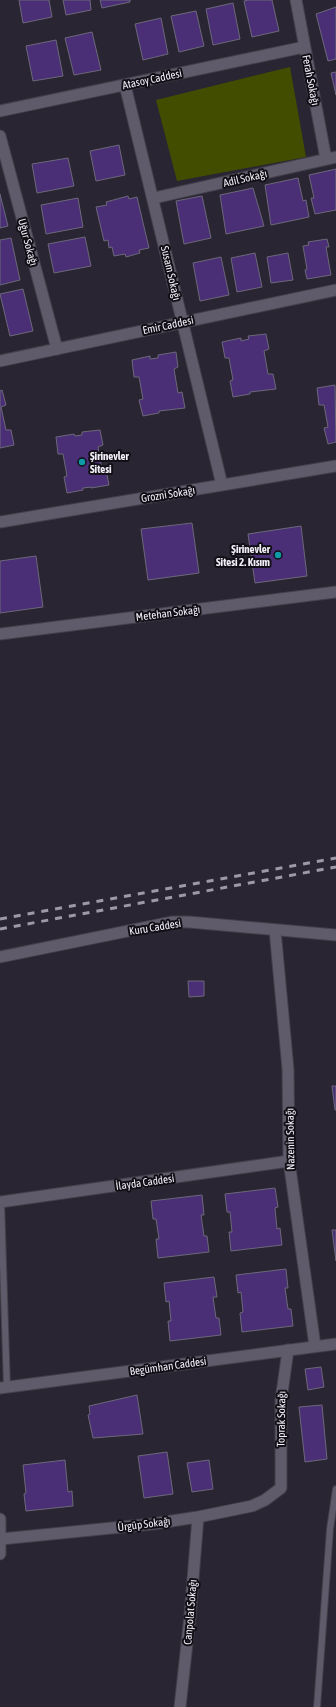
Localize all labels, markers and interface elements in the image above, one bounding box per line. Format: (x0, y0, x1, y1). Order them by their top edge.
street label: Ferah Sokağı (300, 54, 322, 106)
street label: Atasoy Caddesi (121, 67, 183, 91)
street label: Adil Sokağı (222, 167, 268, 189)
street label: Uğur Sokağı (16, 217, 40, 267)
street label: Susam Sokağı (159, 245, 183, 301)
street label: Emir Caddesi (141, 314, 195, 336)
place label: Şirinevler Sitesi (90, 450, 129, 475)
marker: Şirinevler Sitesi (77, 457, 87, 467)
street label: Grozni Sokağı (140, 484, 196, 504)
place label: Şirinevler Sitesi 2. Kısım (216, 543, 271, 568)
marker: Şirinevler Sitesi 2. Kısım (273, 550, 283, 560)
street label: Metehan Sokağı (135, 603, 201, 623)
street label: Kuru Caddesi (128, 917, 182, 937)
street label: Nazenin Sokağı (283, 1108, 297, 1170)
street label: İlayda Caddesi (115, 1172, 175, 1192)
street label: Begümhan Caddesi (129, 1355, 207, 1377)
street label: Toprak Sokağı (275, 1391, 287, 1447)
street label: Ürgüp Sokağı (117, 1515, 171, 1533)
street label: Canpolat Sokağı (181, 1579, 199, 1645)

